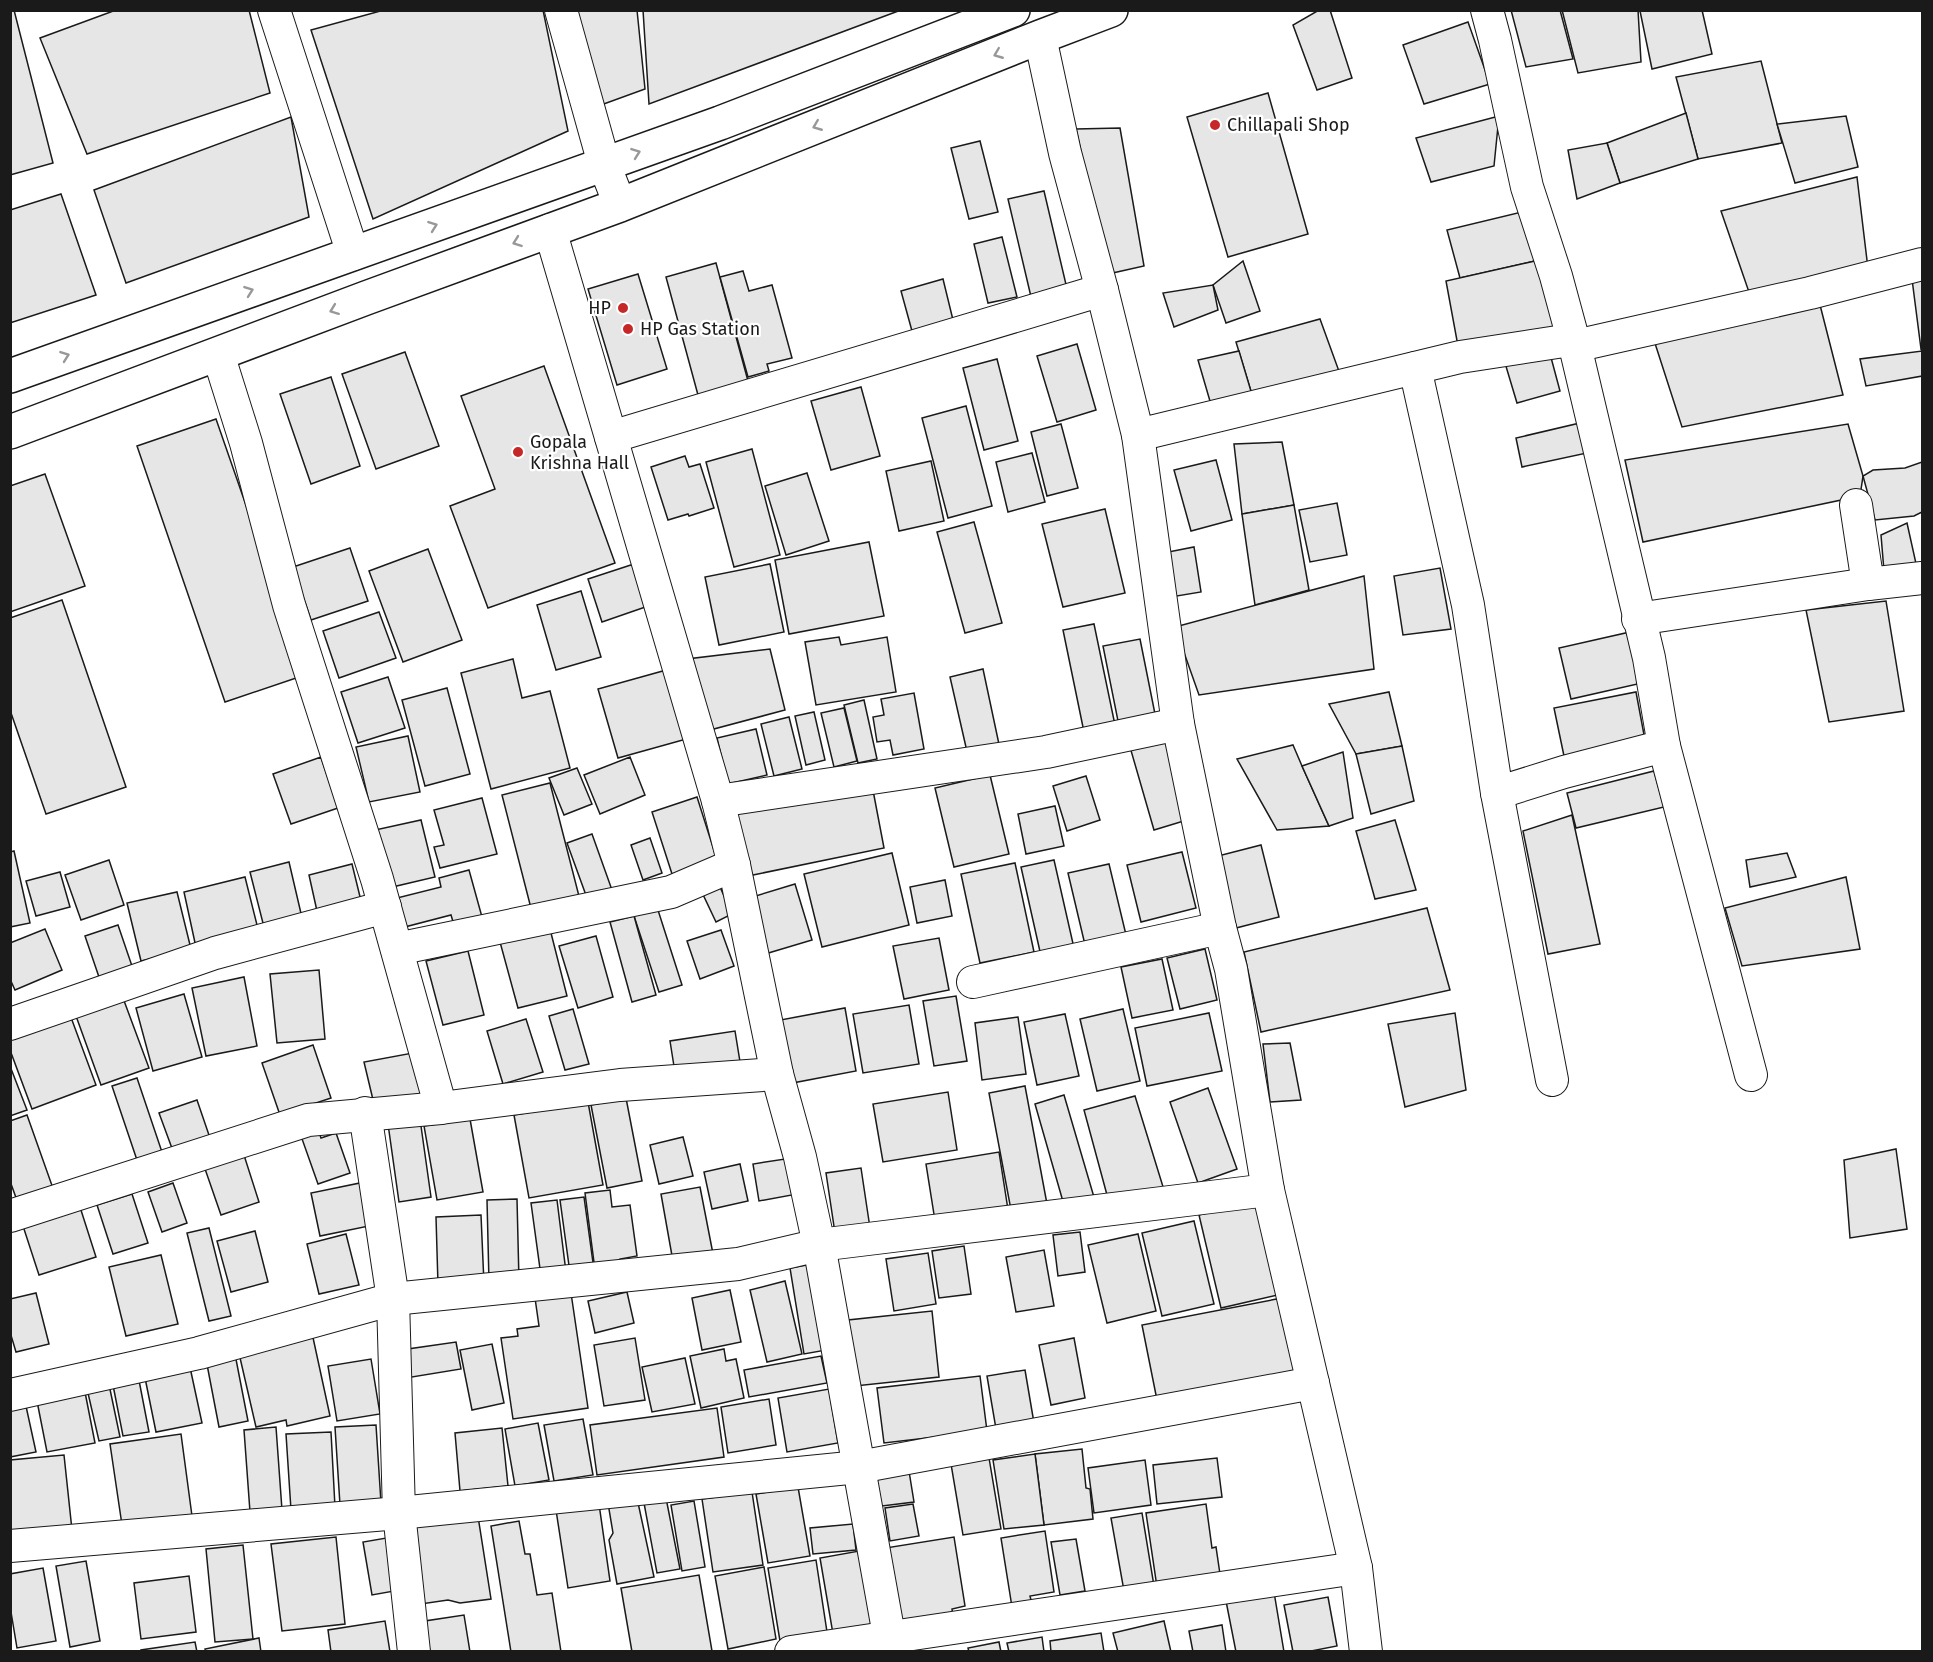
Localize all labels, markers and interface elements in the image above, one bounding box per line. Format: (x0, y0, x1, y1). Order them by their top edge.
one-way arrow (993, 47, 1004, 59)
place label: Chillapali Shop (1227, 114, 1350, 136)
marker: Chillapali Shop (1208, 118, 1222, 132)
one-way arrow (812, 119, 822, 132)
one-way arrow (630, 147, 641, 160)
one-way arrow (427, 220, 438, 233)
one-way arrow (512, 235, 523, 247)
one-way arrow (243, 286, 254, 299)
place label: HP (588, 297, 611, 319)
marker: HP (616, 301, 630, 315)
one-way arrow (330, 302, 340, 315)
place label: HP Gas Station (640, 318, 760, 340)
marker: HP Gas Station (621, 322, 635, 336)
one-way arrow (60, 351, 70, 364)
place label: Gopala Krishna Hall (530, 431, 629, 474)
marker: Gopala Krishna Hall (511, 445, 525, 459)

